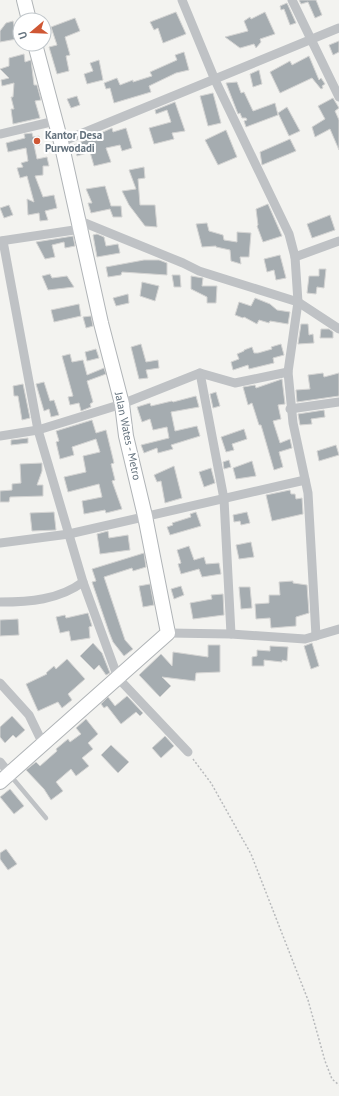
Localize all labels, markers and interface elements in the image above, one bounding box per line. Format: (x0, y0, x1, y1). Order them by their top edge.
north arrow (12, 12, 52, 52)
text: U (15, 30, 30, 41)
place label: Kantor Desa Purwodadi (45, 128, 102, 155)
marker: Kantor Desa Purwodadi (32, 136, 42, 146)
street label: Jalan Wates - Metro (112, 390, 144, 481)

